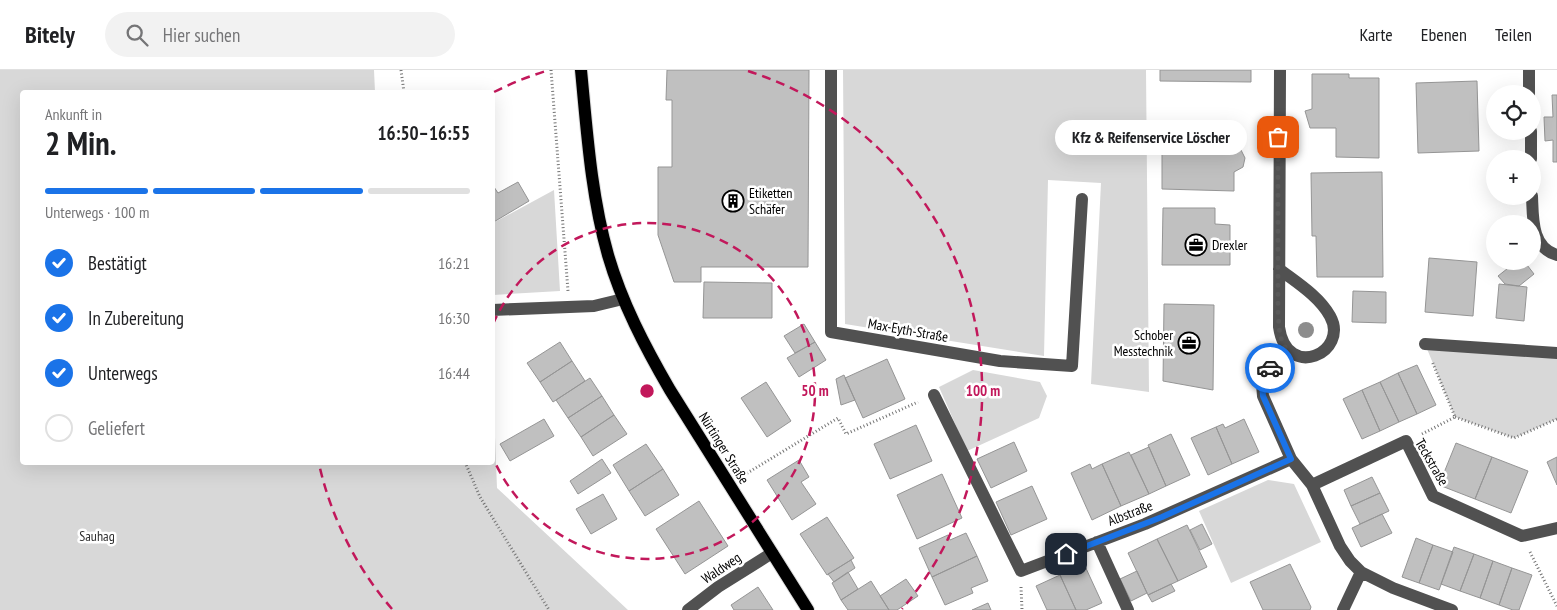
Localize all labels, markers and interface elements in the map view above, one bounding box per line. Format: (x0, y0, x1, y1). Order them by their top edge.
search box (105, 12, 455, 57)
text: Bitely (25, 19, 75, 50)
icon: search (123, 21, 151, 49)
text: Hier suchen (163, 23, 240, 47)
text: Karte (1359, 23, 1393, 46)
text: Ebenen (1421, 23, 1467, 46)
text: Teilen (1495, 23, 1532, 46)
map controls (1486, 85, 1541, 270)
button: locate (1486, 85, 1541, 140)
text: Ankunft in (45, 104, 102, 124)
pin (1257, 116, 1299, 158)
callout: Kfz & Reifenservice Löscher (1056, 120, 1248, 154)
text: 16:50–16:55 (377, 121, 470, 145)
text: 2 Min. (45, 122, 116, 164)
icon: bag (1264, 123, 1292, 151)
text: Kfz & Reifenservice Löscher (1072, 127, 1230, 147)
button: + (1486, 150, 1541, 205)
place label: Etiketten Schäfer (749, 184, 792, 218)
building icon: Etiketten Schäfer (721, 189, 745, 213)
text: Unterwegs · 100 m (45, 202, 149, 222)
button: − (1486, 215, 1541, 270)
office icon: Drexler (1184, 233, 1208, 257)
place label: Drexler (1212, 236, 1248, 254)
icon: check (45, 249, 73, 277)
text: Bestätigt (88, 251, 147, 275)
text: 16:21 (438, 253, 470, 273)
icon: check (45, 304, 73, 332)
text: In Zubereitung (88, 306, 184, 330)
text: 16:30 (438, 308, 470, 328)
street label: Max-Eyth-Straße (866, 314, 950, 346)
place label: Schober Messtechnik (1114, 326, 1174, 360)
office icon: Schober Messtechnik (1177, 331, 1201, 355)
courier (1245, 343, 1295, 393)
icon: car (1256, 354, 1284, 382)
icon: check (45, 359, 73, 387)
text: Unterwegs (88, 361, 158, 385)
text: 16:44 (438, 363, 470, 383)
text: 50 m (801, 381, 829, 400)
text: 100 m (966, 381, 1000, 400)
centre of rings (638, 382, 656, 400)
street label: Nürtinger Straße (695, 409, 753, 487)
text: Geliefert (88, 416, 145, 440)
street label: Teckstraße (1411, 435, 1453, 489)
street label: Albstraße (1105, 496, 1155, 530)
park label: Sauhag (79, 527, 115, 545)
pin (1045, 533, 1087, 575)
icon: home (1052, 540, 1080, 568)
street label: Waldweg (698, 548, 744, 588)

